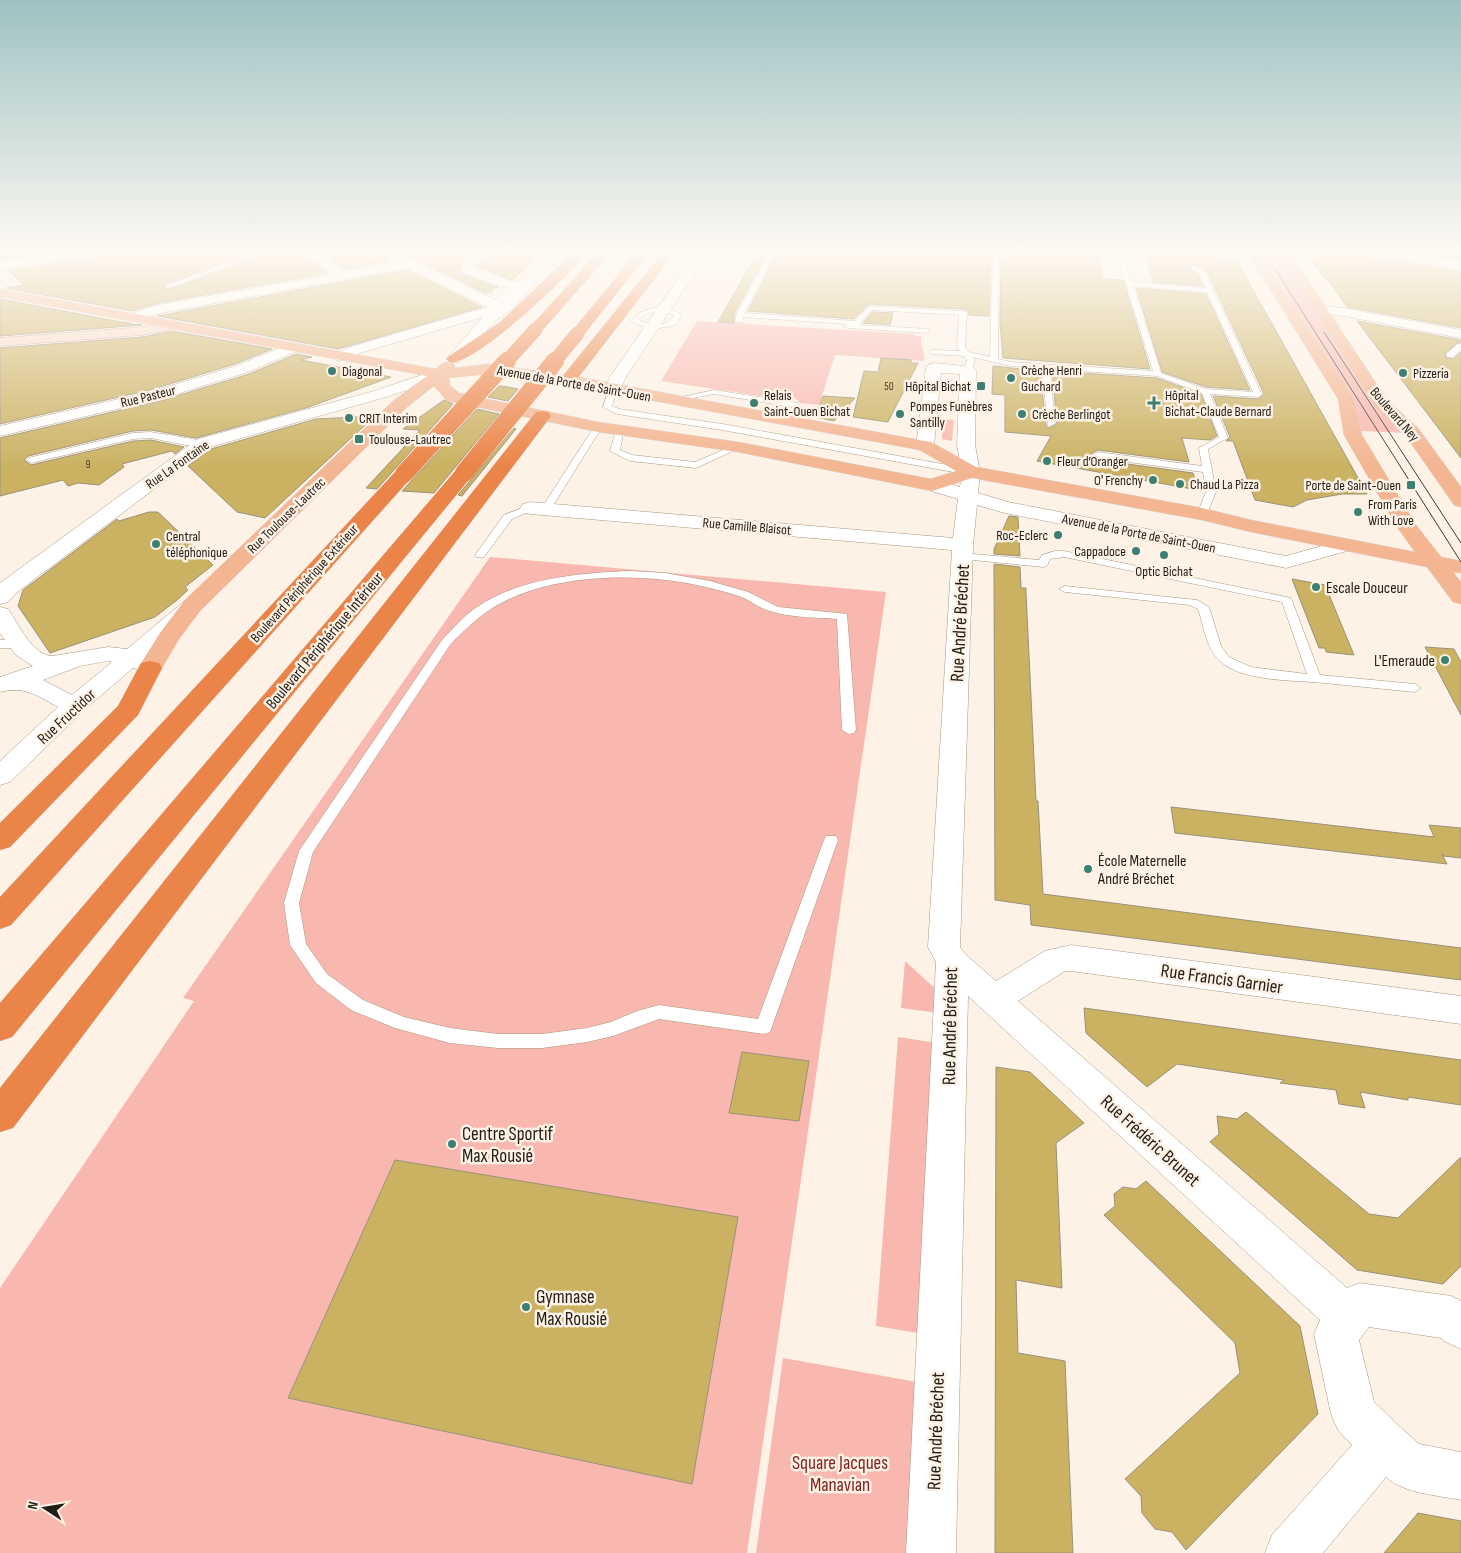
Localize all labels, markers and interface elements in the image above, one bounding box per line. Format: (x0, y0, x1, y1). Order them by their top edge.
street label: Avenue de la Porte de Saint-Ouen (495, 361, 652, 405)
place label: Crèche Henri Guchard (1021, 362, 1082, 395)
place label: Diagonal (342, 363, 382, 380)
marker: Diagonal (326, 365, 338, 377)
place label: Pizzeria (1413, 365, 1449, 382)
marker: Pizzeria (1397, 367, 1409, 379)
marker: Crèche Henri Guchard (1005, 372, 1017, 384)
place label: Hôpital Bichat (905, 378, 971, 395)
house number: 50 (884, 380, 894, 393)
marker: Hôpital Bichat (975, 380, 987, 392)
street label: Rue Pasteur (119, 381, 177, 412)
street label: Boulevard Ney (1366, 384, 1423, 445)
place label: Relais Saint-Ouen Bichat (764, 387, 850, 420)
place label: Hôpital Bichat-Claude Bernard (1165, 387, 1272, 420)
marker: Hôpital Bichat-Claude Bernard (1147, 396, 1161, 410)
marker: Relais Saint-Ouen Bichat (748, 397, 760, 409)
place label: Pompes Funèbres Santilly (910, 398, 992, 431)
place label: Crèche Berlingot (1032, 406, 1111, 423)
marker: Pompes Funèbres Santilly (894, 408, 906, 420)
marker: Crèche Berlingot (1016, 408, 1028, 420)
place label: CRIT Interim (359, 410, 417, 427)
marker: CRIT Interim (343, 412, 355, 424)
place label: Toulouse-Lautrec (369, 431, 451, 448)
marker: Toulouse-Lautrec (353, 433, 365, 445)
street label: Rue La Fontaine (142, 436, 212, 493)
place label: Fleur d’Oranger (1057, 453, 1128, 470)
marker: Fleur d’Oranger (1041, 455, 1053, 467)
house number: 9 (86, 458, 91, 471)
place label: O' Frenchy (1094, 472, 1144, 489)
street label: Rue Toulouse-Lautrec (244, 474, 329, 557)
marker: O' Frenchy (1147, 474, 1159, 486)
place label: Chaud La Pizza (1190, 476, 1259, 493)
place label: Porte de Saint-Ouen (1306, 477, 1401, 494)
marker: Chaud La Pizza (1174, 478, 1186, 490)
marker: Porte de Saint-Ouen (1405, 479, 1417, 491)
place label: From Paris With Love (1368, 496, 1417, 529)
marker: From Paris With Love (1352, 506, 1364, 518)
street label: Avenue de la Porte de Saint-Ouen (1060, 510, 1217, 557)
street label: Rue Camille Blaisot (702, 514, 792, 539)
street label: Boulevard Périphérique Extérieur (247, 521, 362, 646)
place label: Roc-Eclerc (996, 527, 1048, 544)
place label: Central téléphonique (166, 528, 228, 561)
marker: Roc-Eclerc (1052, 529, 1064, 541)
marker: Central téléphonique (150, 538, 162, 550)
place label: Cappadoce (1074, 543, 1126, 560)
marker: Cappadoce (1130, 545, 1142, 557)
marker: Optic Bichat (1158, 549, 1170, 561)
street label: Rue André Bréchet (946, 563, 975, 683)
place label: Optic Bichat (1135, 563, 1193, 580)
street label: Boulevard Périphérique Intérieur (262, 568, 388, 713)
place label: Escale Douceur (1326, 579, 1408, 598)
marker: Escale Douceur (1310, 581, 1322, 593)
place label: L'Emeraude (1374, 652, 1435, 671)
marker: L'Emeraude (1439, 654, 1451, 666)
street label: Rue Fructidor (34, 685, 100, 749)
place label: École Maternelle André Bréchet (1097, 852, 1187, 889)
marker: École Maternelle André Bréchet (1082, 863, 1094, 875)
street label: Rue Francis Garnier (1159, 960, 1285, 1000)
street label: Rue André Bréchet (938, 967, 963, 1085)
street label: Rue Frédéric Brunet (1096, 1090, 1205, 1192)
place label: Centre Sportif Max Rousié (462, 1123, 553, 1168)
marker: Centre Sportif Max Rousié (446, 1138, 458, 1150)
place label: Gymnase Max Rousié (536, 1286, 607, 1331)
marker: Gymnase Max Rousié (520, 1301, 532, 1313)
street label: Rue André Bréchet (923, 1371, 950, 1490)
park label: Square Jacques Manavian (792, 1452, 888, 1497)
north arrow (20, 1483, 70, 1533)
text: N (24, 1500, 42, 1511)

